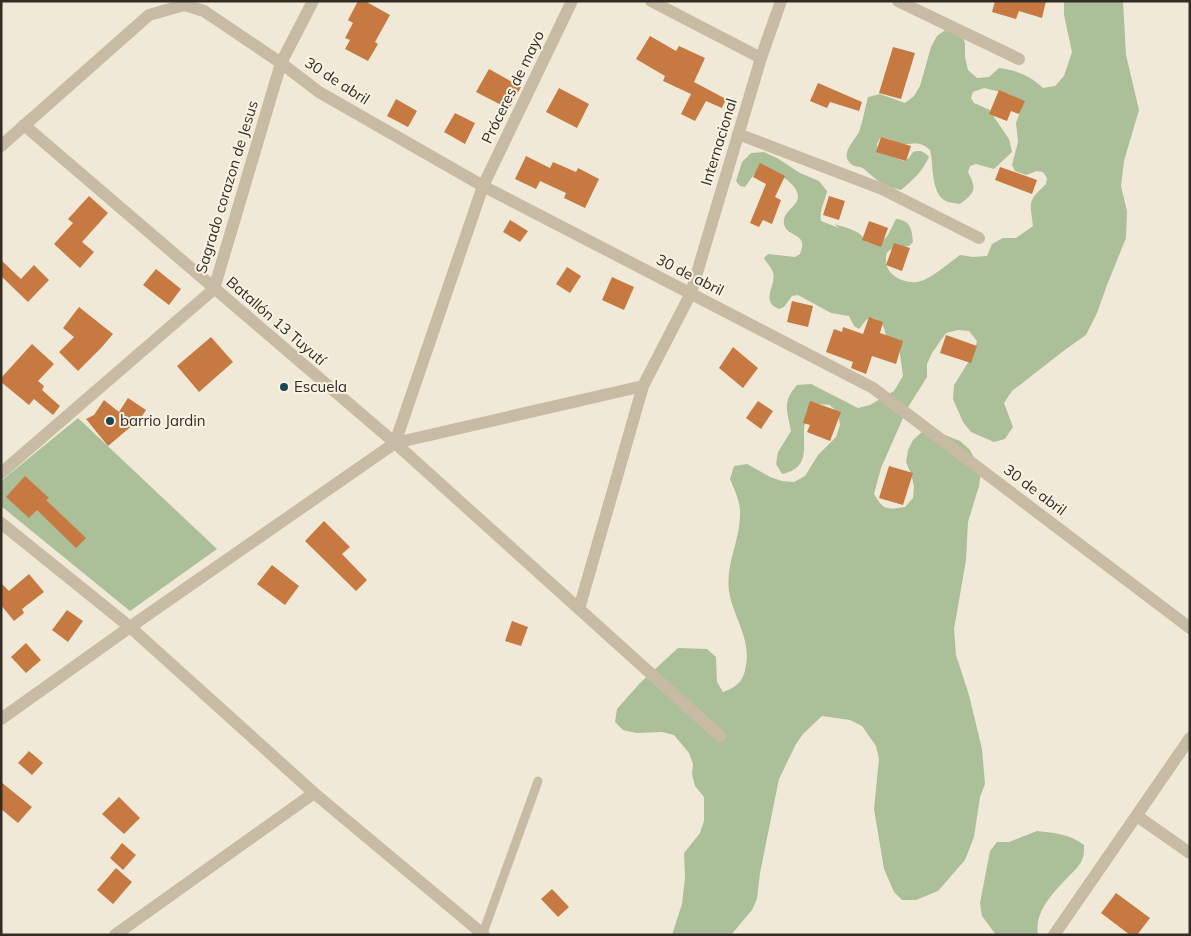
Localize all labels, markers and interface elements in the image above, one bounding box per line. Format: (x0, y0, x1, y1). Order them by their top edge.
street label: Próceres de mayo (477, 27, 548, 146)
street label: 30 de abril (301, 53, 373, 109)
street label: Internacional (696, 96, 741, 188)
street label: Sagrado corazon de Jesus (191, 98, 262, 276)
street label: 30 de abril (653, 249, 727, 300)
street label: Batallón 13 Tuyutí (223, 272, 331, 370)
place label: Escuela (294, 377, 347, 396)
marker: Escuela (278, 381, 290, 393)
place label: barrio Jardin (120, 411, 206, 430)
marker: barrio Jardin (104, 415, 116, 427)
street label: 30 de abril (1000, 460, 1070, 519)

